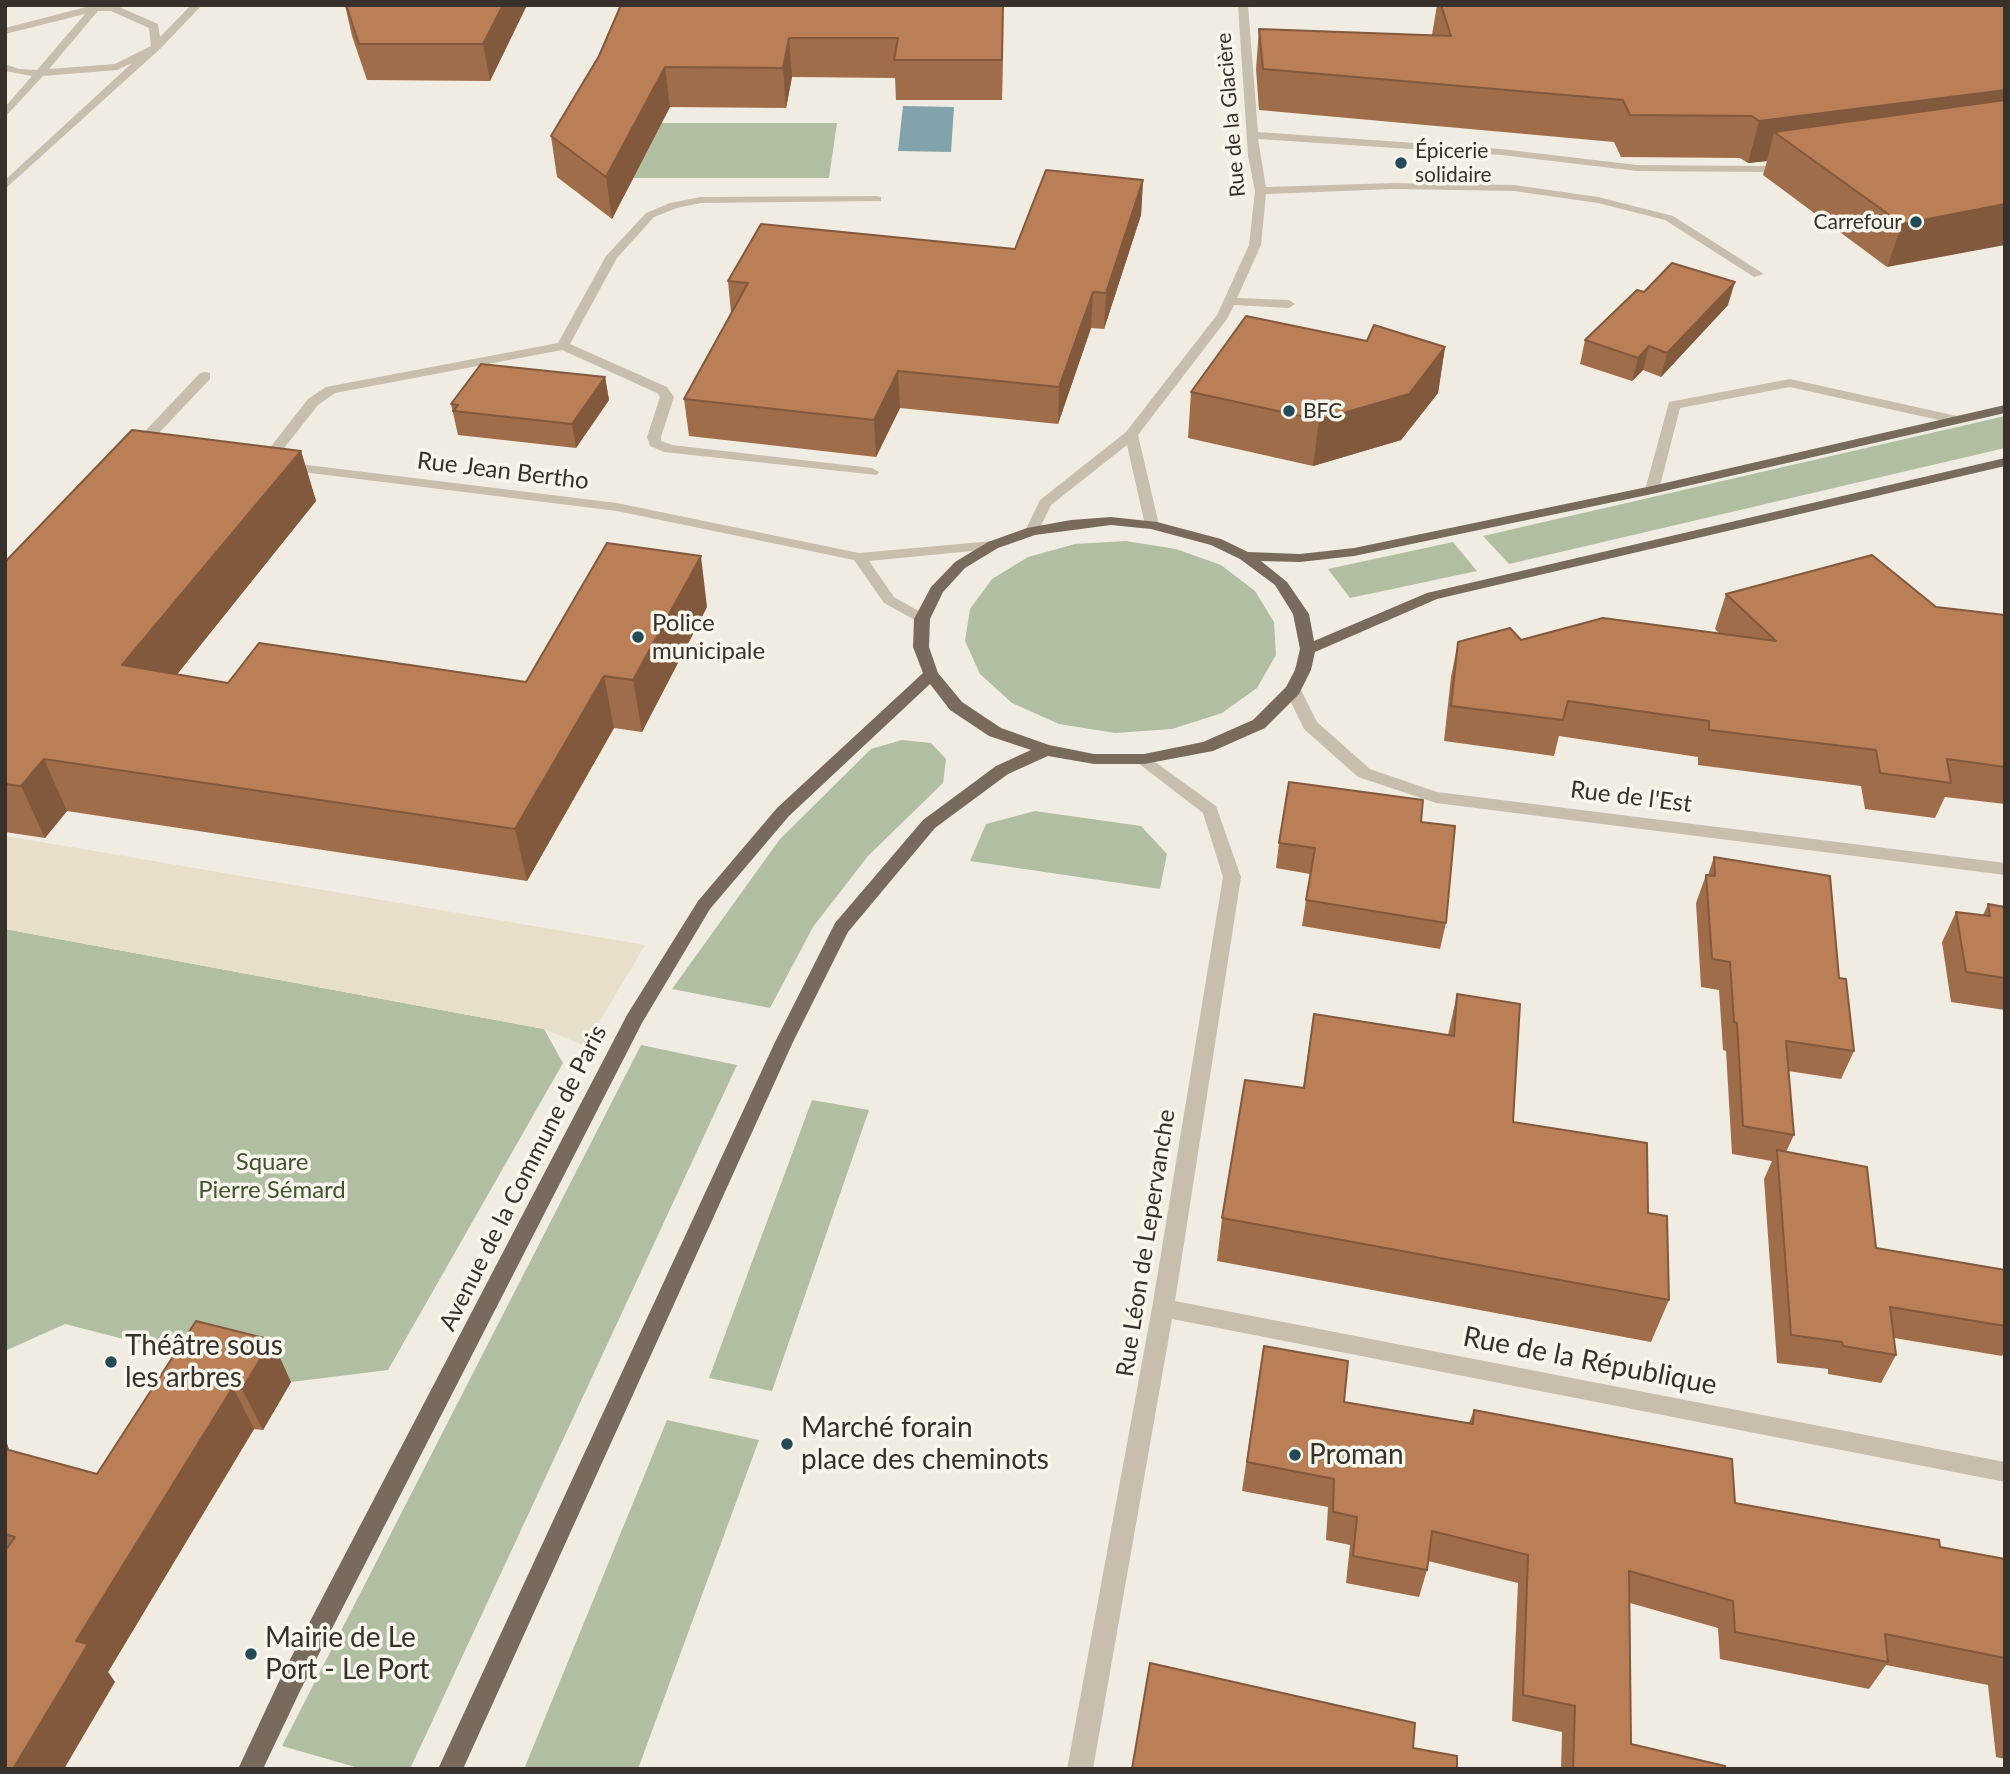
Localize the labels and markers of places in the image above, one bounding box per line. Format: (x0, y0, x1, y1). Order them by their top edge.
place label: Épicerie solidaire (1415, 138, 1492, 188)
marker: Épicerie solidaire (1393, 155, 1409, 171)
place label: Carrefour (1813, 209, 1902, 235)
marker: Carrefour (1908, 214, 1924, 230)
place label: BFC (1303, 398, 1342, 424)
marker: BFC (1281, 403, 1297, 419)
place label: Police municipale (652, 609, 765, 665)
marker: Police municipale (630, 629, 646, 645)
place label: Théâtre sous les arbres (125, 1329, 283, 1395)
marker: Théâtre sous les arbres (103, 1354, 119, 1370)
place label: Marché forain place des cheminots (801, 1411, 1049, 1477)
marker: Marché forain place des cheminots (779, 1436, 795, 1452)
place label: Proman (1309, 1438, 1404, 1472)
marker: Proman (1287, 1447, 1303, 1463)
place label: Mairie de Le Port - Le Port (265, 1621, 429, 1687)
marker: Mairie de Le Port - Le Port (243, 1646, 259, 1662)

